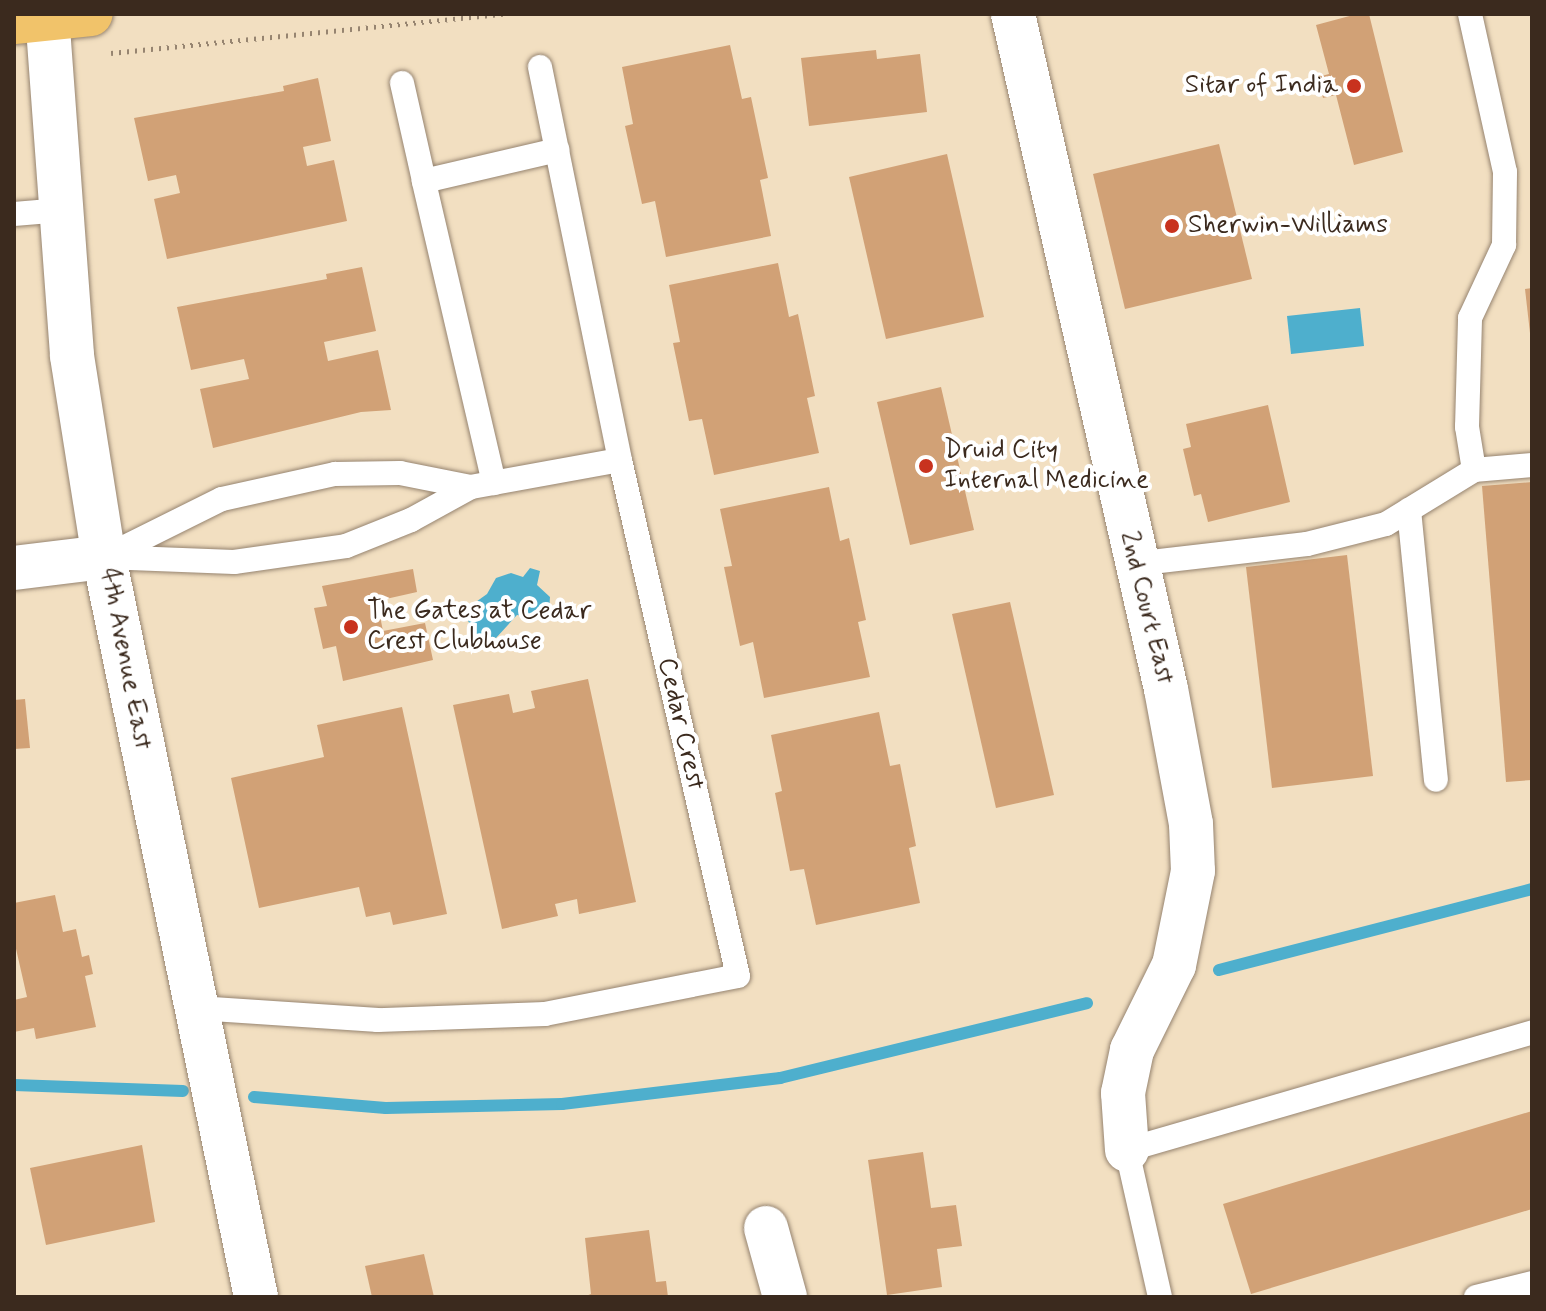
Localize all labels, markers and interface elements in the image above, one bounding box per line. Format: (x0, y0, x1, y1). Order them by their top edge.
place label: Sitar of India (1186, 70, 1338, 102)
marker: Sitar of India (1345, 77, 1363, 95)
place label: Sherwin-Williams (1188, 210, 1388, 242)
marker: Sherwin-Williams (1163, 217, 1181, 235)
place label: Druid City Internal Medicine (944, 435, 1143, 496)
marker: Druid City Internal Medicine (915, 455, 937, 477)
street label: 2nd Court East (1111, 526, 1181, 690)
street label: 4th Avenue East (93, 568, 157, 750)
place label: The Gates at Cedar Crest Clubhouse (367, 596, 584, 658)
marker: The Gates at Cedar Crest Clubhouse (342, 618, 360, 636)
street label: Cedar Crest (650, 655, 710, 793)

